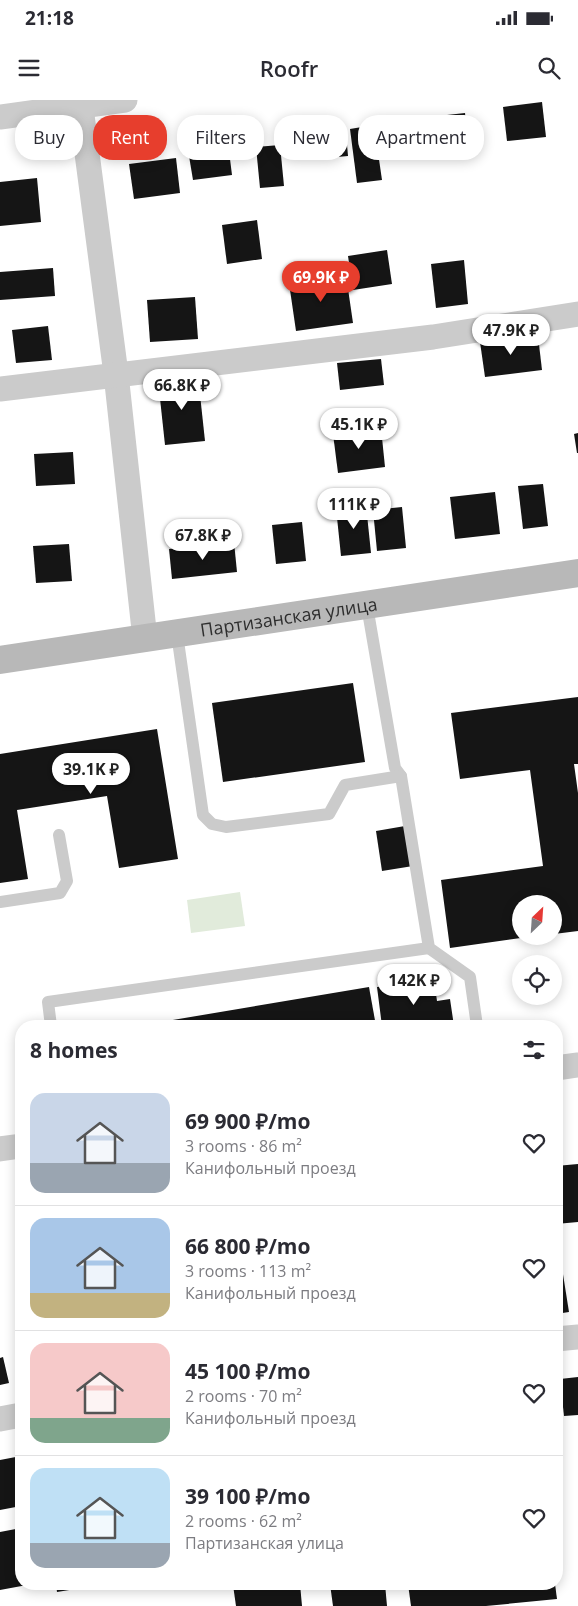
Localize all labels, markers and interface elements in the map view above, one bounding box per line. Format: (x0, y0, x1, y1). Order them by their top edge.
text: 21:18 (25, 5, 74, 31)
text: Roofr (260, 53, 318, 83)
icon: menu (15, 54, 43, 82)
icon: search (535, 54, 563, 82)
chip: Buy (15, 115, 83, 160)
chip: Rent (93, 115, 167, 160)
chip: Filters (177, 115, 264, 160)
chip: New (274, 115, 348, 160)
chip: Apartment (358, 115, 484, 160)
pin: 69.9K ₽ (275, 260, 367, 303)
text: 69.9K ₽ (293, 266, 349, 288)
pin: 47.9K ₽ (465, 314, 557, 356)
text: 47.9K ₽ (483, 319, 539, 341)
pin: 66.8K ₽ (136, 368, 228, 411)
text: 66.8K ₽ (154, 374, 210, 396)
pin: 45.1K ₽ (313, 408, 405, 450)
text: 45.1K ₽ (331, 413, 387, 435)
pin: 111K ₽ (313, 488, 395, 530)
text: 111K ₽ (328, 493, 380, 515)
pin: 67.8K ₽ (157, 518, 249, 561)
text: 67.8K ₽ (175, 524, 231, 546)
street label: Партизанская улица (199, 591, 379, 642)
pin: 39.1K ₽ (45, 752, 137, 795)
text: 39.1K ₽ (63, 758, 119, 780)
north arrow (512, 895, 562, 945)
map controls (512, 895, 562, 1005)
button: locate (512, 955, 562, 1005)
pin: 142K ₽ (373, 964, 455, 1006)
text: 142K ₽ (388, 969, 440, 991)
text: 8 homes (30, 1036, 118, 1064)
icon: filters (520, 1036, 548, 1064)
text: 69 900 ₽/mo (185, 1107, 310, 1135)
icon: home (70, 1113, 130, 1173)
icon: heart (520, 1129, 548, 1157)
text: 3 rooms · 86 m² (185, 1135, 302, 1157)
text: Канифольный проезд (185, 1157, 356, 1179)
text: 66 800 ₽/mo (185, 1232, 310, 1260)
icon: home (70, 1238, 130, 1298)
icon: heart (520, 1254, 548, 1282)
text: 3 rooms · 113 m² (185, 1260, 311, 1282)
text: Канифольный проезд (185, 1282, 356, 1304)
text: 45 100 ₽/mo (185, 1357, 310, 1385)
icon: home (70, 1363, 130, 1423)
icon: heart (520, 1379, 548, 1407)
text: 2 rooms · 70 m² (185, 1385, 302, 1407)
text: Канифольный проезд (185, 1407, 356, 1429)
text: 39 100 ₽/mo (185, 1482, 310, 1510)
icon: home (70, 1488, 130, 1548)
icon: heart (520, 1504, 548, 1532)
text: 2 rooms · 62 m² (185, 1510, 302, 1532)
text: Партизанская улица (185, 1532, 344, 1554)

